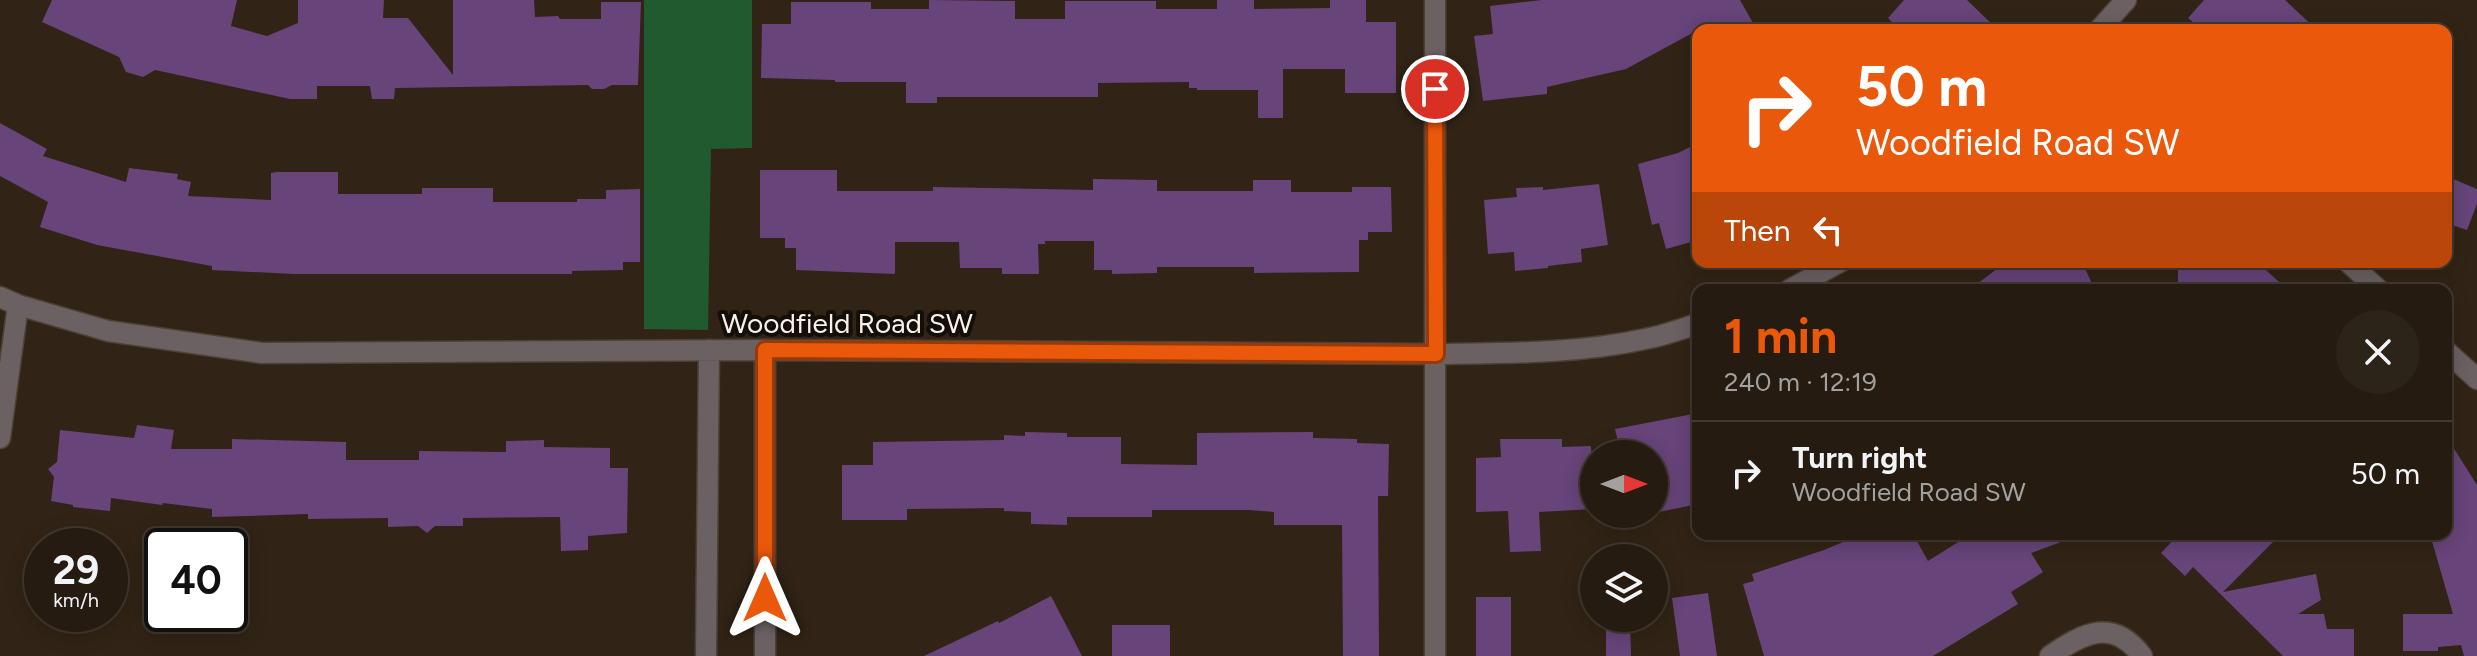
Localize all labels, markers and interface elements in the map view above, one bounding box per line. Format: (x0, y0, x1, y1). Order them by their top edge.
text: 50 m (1856, 53, 1987, 120)
pin (1401, 55, 1469, 123)
icon: right (1724, 56, 1828, 160)
icon: arrive (1413, 67, 1457, 111)
text: Woodfield Road SW (1856, 121, 2180, 164)
icon: left (1806, 208, 1850, 252)
text: Then (1724, 212, 1790, 249)
street label: Woodfield Road SW (721, 306, 973, 340)
text: 1 min (1724, 307, 1837, 365)
button: close (2336, 310, 2420, 394)
text: 240 m · 12:19 (1724, 366, 1877, 398)
text: Turn right (1792, 439, 1927, 476)
north arrow (1580, 440, 1668, 528)
map controls (1580, 440, 1668, 632)
icon: right (1724, 451, 1768, 495)
text: 50 m (2351, 455, 2420, 492)
text: Woodfield Road SW (1792, 476, 2026, 508)
speed limit sign: 40 (144, 528, 248, 632)
button: layers (1580, 544, 1668, 632)
text: 29 (53, 546, 99, 594)
position arrow (723, 556, 807, 640)
text: km/h (53, 588, 99, 612)

